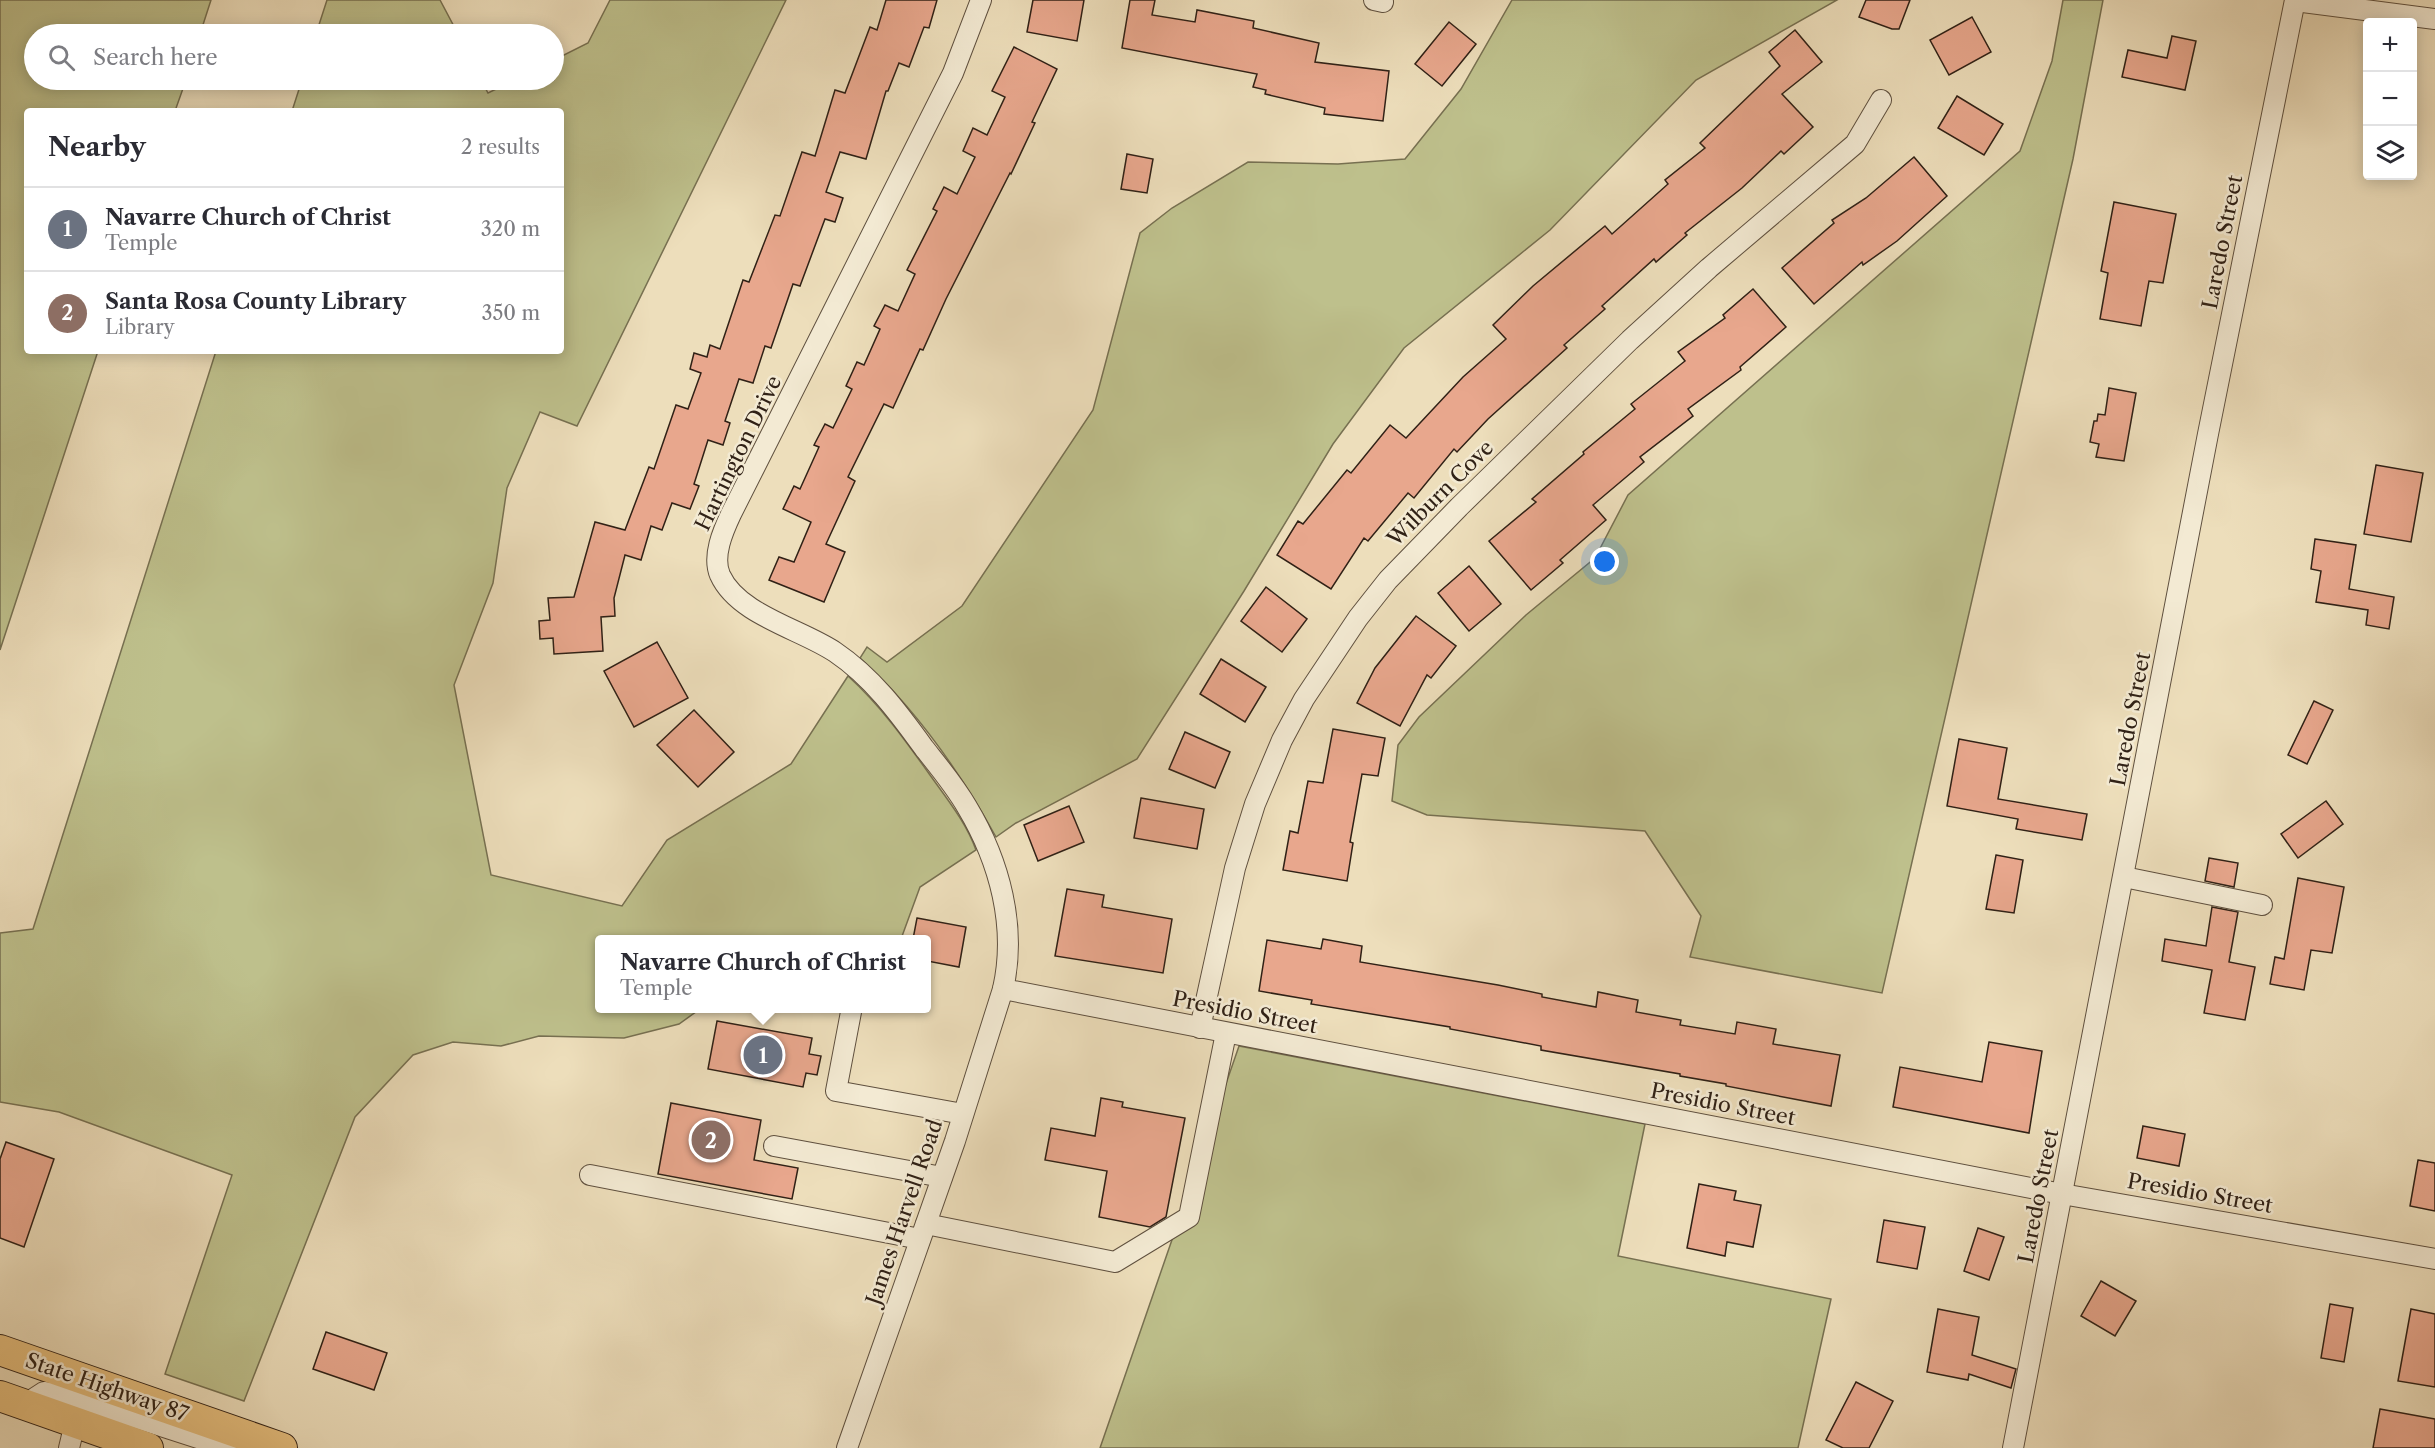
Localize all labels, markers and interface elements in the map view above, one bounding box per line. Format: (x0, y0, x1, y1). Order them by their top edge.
map controls (2363, 18, 2417, 180)
button: + (2363, 18, 2417, 72)
search box (24, 24, 564, 90)
icon: search (45, 41, 78, 74)
text: Search here (93, 44, 218, 71)
button: − (2363, 72, 2417, 126)
button: layers (2363, 126, 2417, 180)
text: Nearby (48, 131, 146, 163)
text: 2 results (461, 135, 540, 159)
street label: Laredo Street (2197, 172, 2247, 311)
text: Navarre Church of Christ (105, 204, 391, 231)
text: 1 (63, 217, 72, 241)
text: 320 m (481, 217, 540, 241)
text: Temple (105, 231, 177, 255)
text: Santa Rosa County Library (105, 288, 406, 315)
text: 2 (62, 301, 73, 325)
text: 350 m (482, 301, 540, 325)
text: Library (105, 315, 175, 339)
street label: Hartington Drive (690, 371, 786, 535)
street label: Wilburn Cove (1381, 435, 1498, 552)
your location (1590, 547, 1619, 576)
street label: Laredo Street (2105, 649, 2155, 788)
popup (595, 935, 931, 1013)
text: Navarre Church of Christ (620, 949, 906, 976)
text: Temple (620, 976, 692, 1000)
street label: Presidio Street (1171, 986, 1320, 1038)
pin: 1 (744, 1032, 783, 1078)
street label: Presidio Street (1649, 1078, 1798, 1130)
street label: James Harvell Road (860, 1116, 948, 1311)
pin: 2 (692, 1118, 730, 1162)
street label: Laredo Street (2013, 1126, 2063, 1265)
street label: Presidio Street (2125, 1168, 2275, 1218)
street label: State Highway 87 (22, 1347, 192, 1427)

